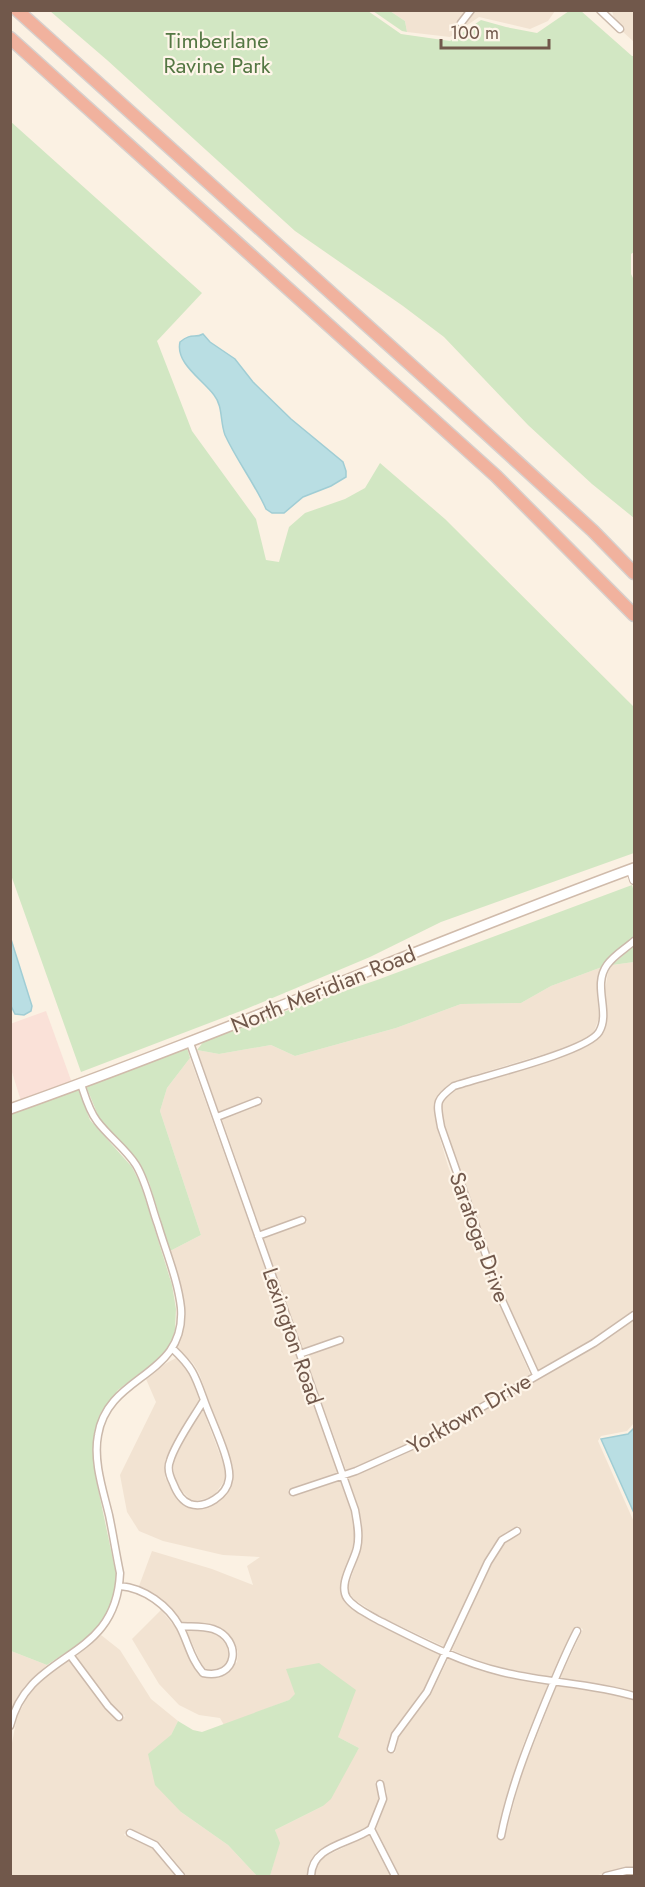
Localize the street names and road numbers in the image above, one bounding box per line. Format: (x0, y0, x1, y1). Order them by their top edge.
street label: North Meridian Road (226, 937, 420, 1041)
street label: Saratoga Drive (442, 1167, 518, 1307)
street label: Lexington Road (255, 1263, 331, 1409)
street label: Yorktown Drive (401, 1365, 537, 1461)

